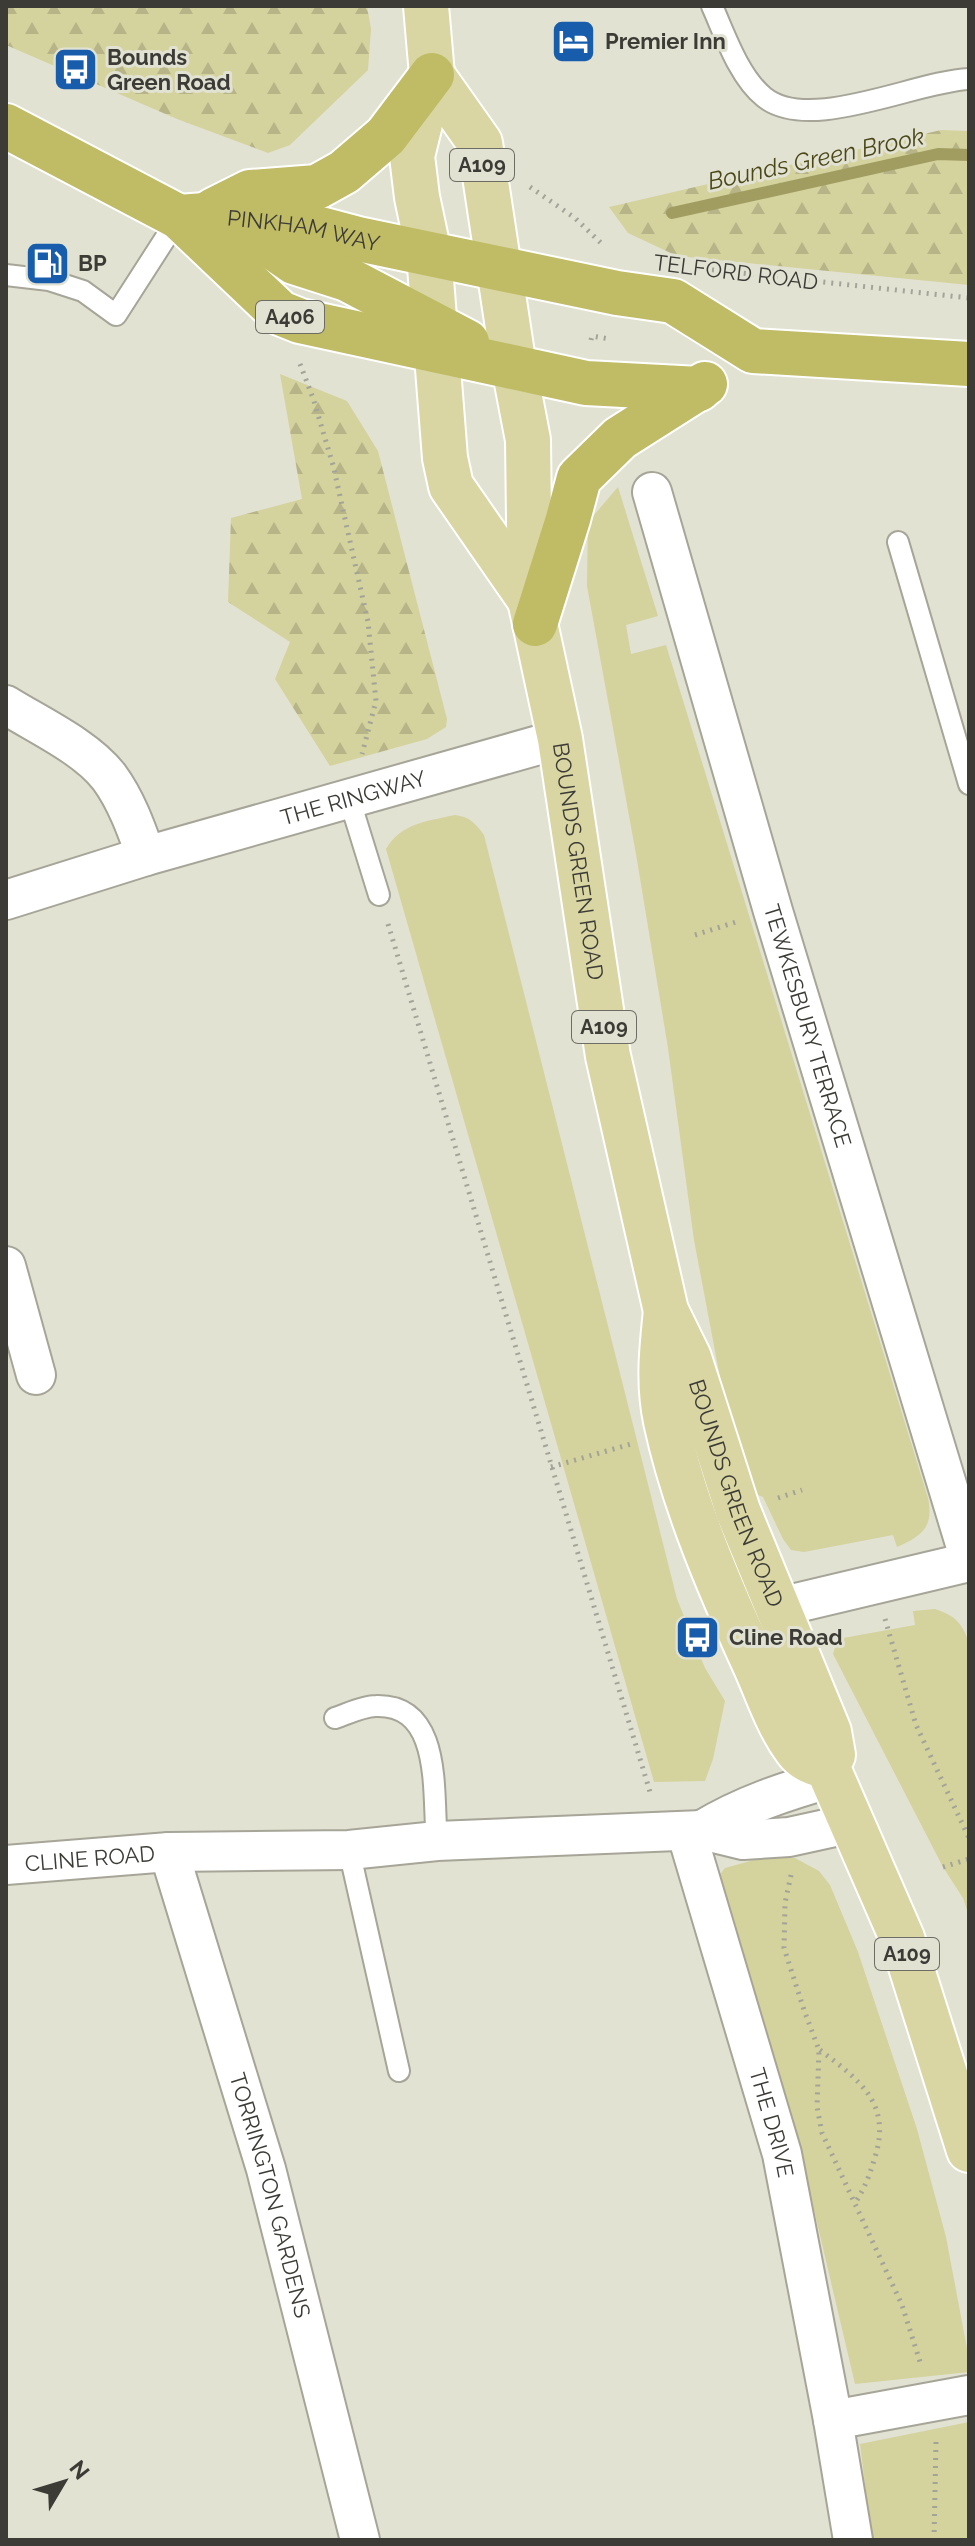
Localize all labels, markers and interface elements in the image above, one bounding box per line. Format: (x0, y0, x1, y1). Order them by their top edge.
hotel icon: Premier Inn (550, 17, 598, 65)
place label: Premier Inn (605, 28, 726, 54)
place label: Bounds Green Road (107, 44, 231, 95)
bus stop icon: Bounds Green Road (52, 46, 100, 94)
water label: Bounds Green Brook (705, 121, 927, 196)
road number: A109 (450, 149, 514, 181)
street label: PINKHAM WAY (226, 204, 382, 256)
fuel station icon: BP (23, 239, 71, 287)
street label: TELFORD ROAD (652, 249, 820, 295)
place label: BP (78, 250, 107, 276)
road number: A406 (256, 301, 324, 333)
street label: BOUNDS GREEN ROAD (548, 741, 609, 982)
street label: THE RINGWAY (277, 765, 429, 830)
street label: TEWKESBURY TERRACE (759, 901, 857, 1150)
road number: A109 (572, 1011, 636, 1043)
street label: BOUNDS GREEN ROAD (684, 1376, 789, 1611)
bus stop icon: Cline Road (674, 1613, 722, 1661)
place label: Cline Road (729, 1624, 843, 1650)
street label: CLINE ROAD (24, 1840, 156, 1876)
road number: A109 (875, 1938, 939, 1970)
street label: THE DRIVE (744, 2065, 799, 2179)
street label: TORRINGTON GARDENS (224, 2070, 316, 2320)
north arrow (24, 2442, 104, 2522)
text: N (64, 2455, 95, 2484)

